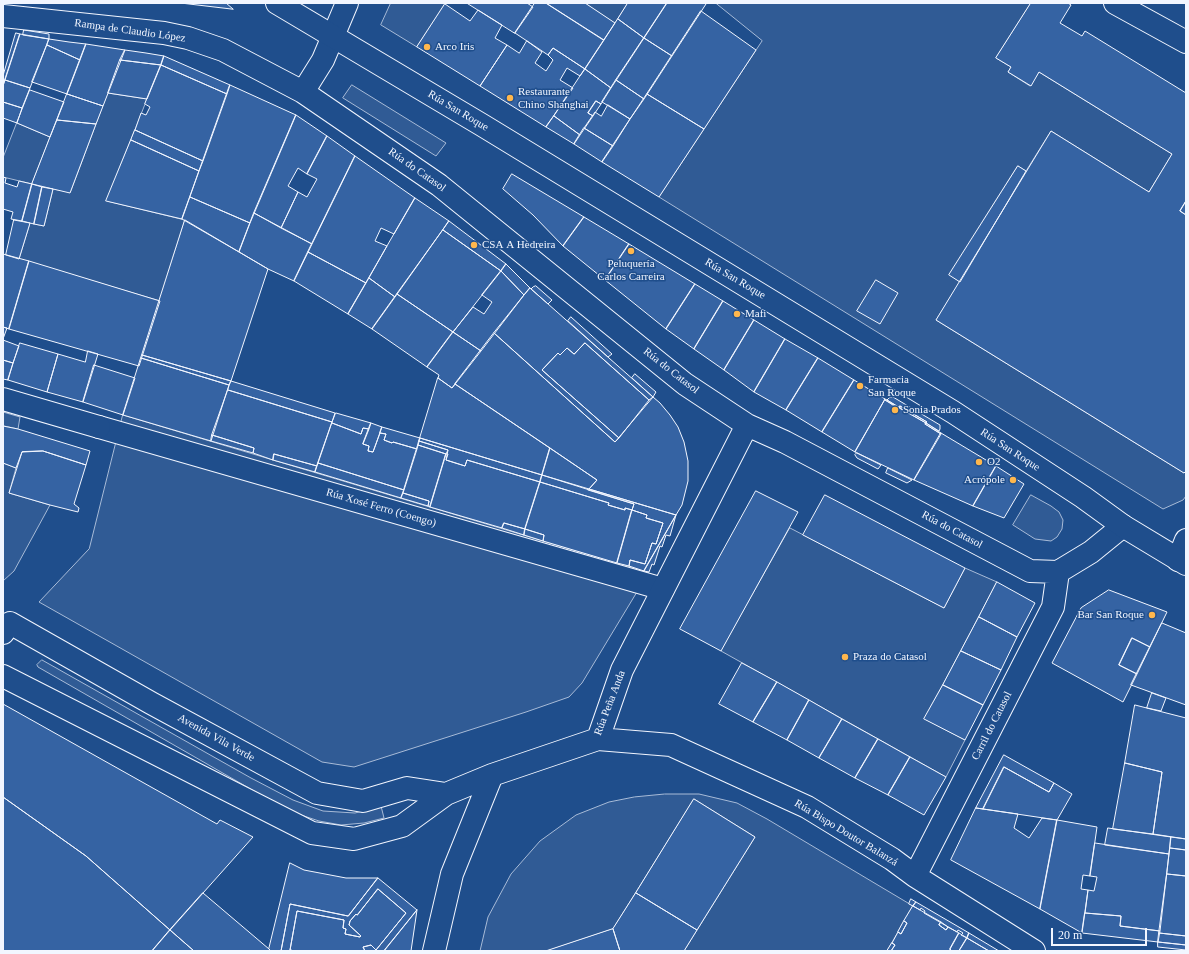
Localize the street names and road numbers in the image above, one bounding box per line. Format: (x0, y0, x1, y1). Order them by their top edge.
street label: Rampa de Claudio López (74, 17, 186, 45)
street label: Rúa San Roque (425, 88, 491, 134)
street label: Rúa do Catasol (386, 145, 448, 195)
street label: Rúa San Roque (702, 256, 768, 302)
street label: Rúa do Catasol (640, 345, 702, 397)
street label: Rúa San Roque (978, 426, 1042, 474)
street label: Rúa Xosé Ferro (Coengo) (324, 486, 438, 530)
street label: Rúa do Catasol (919, 508, 985, 552)
street label: Rúa Peña Anda (592, 669, 628, 737)
street label: Carril do Catasol (969, 690, 1015, 762)
street label: Avenida Vila Verde (175, 711, 257, 765)
street label: Rúa Bispo Doutor Balanzá (792, 797, 900, 869)

